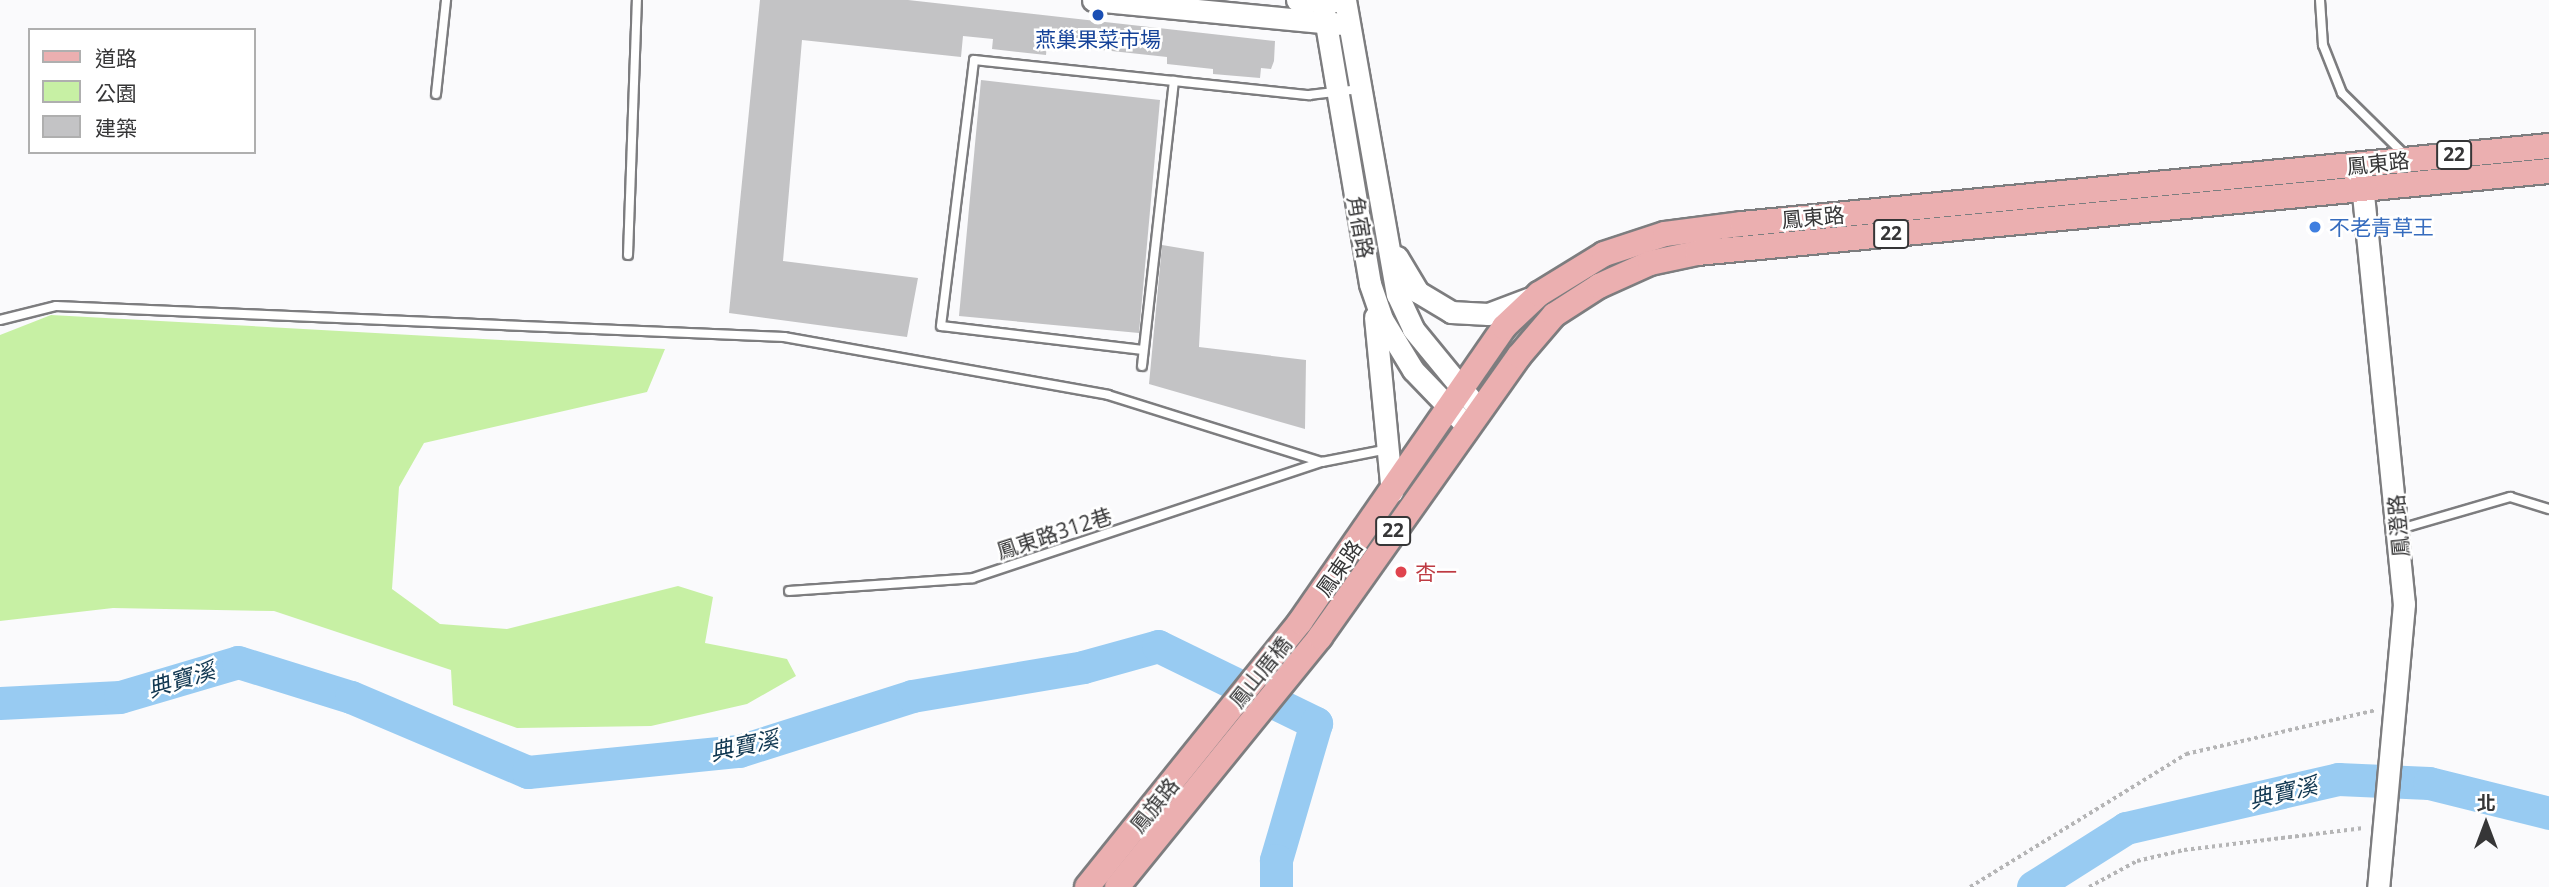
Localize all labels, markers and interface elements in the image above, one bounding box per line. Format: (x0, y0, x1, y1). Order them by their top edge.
marker: 燕巢果菜市場 (1090, 7, 1106, 23)
place label: 燕巢果菜市場 (1035, 26, 1161, 52)
legend (28, 28, 256, 154)
text: 道路 (95, 44, 137, 72)
text: 公園 (95, 79, 137, 107)
text: 建築 (95, 114, 137, 142)
road number: 22 (2435, 140, 2473, 170)
street label: 鳳東路 (2345, 147, 2411, 179)
street label: 角宿路 (1343, 194, 1379, 260)
street label: 鳳東路 (1781, 202, 1845, 232)
place label: 不老青草王 (2329, 214, 2434, 240)
road number: 22 (1872, 218, 1910, 250)
marker: 不老青草王 (2307, 219, 2323, 235)
street label: 鳳澄路 (2383, 494, 2413, 558)
street label: 鳳東路312巷 (993, 502, 1115, 564)
road number: 22 (1374, 516, 1412, 546)
street label: 鳳東路 (1311, 535, 1367, 601)
place label: 杏一 (1415, 559, 1457, 585)
marker: 杏一 (1393, 564, 1409, 580)
street label: 鳳山厝橋 (1224, 631, 1296, 713)
water label: 典寶溪 (144, 656, 218, 702)
water label: 典寶溪 (707, 724, 781, 766)
water label: 典寶溪 (2246, 771, 2320, 813)
street label: 鳳旗路 (1124, 773, 1184, 837)
north arrow (2451, 789, 2521, 859)
text: 北 (2476, 790, 2496, 816)

